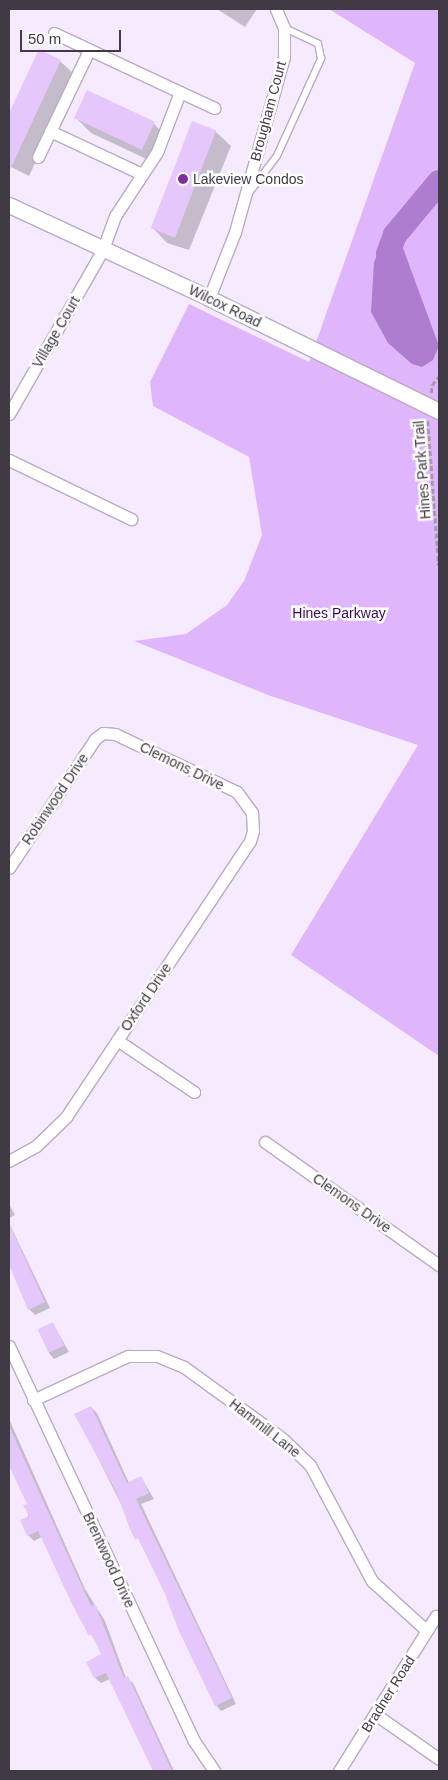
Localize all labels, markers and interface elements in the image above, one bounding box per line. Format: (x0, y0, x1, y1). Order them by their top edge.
scale bar (22, 20, 124, 52)
text: 50 m (28, 30, 61, 47)
street label: Brougham Court (247, 59, 289, 163)
place label: Lakeview Condos (193, 171, 304, 187)
marker: Lakeview Condos (177, 173, 189, 185)
street label: Wilcox Road (186, 281, 264, 331)
street label: Village Court (29, 293, 83, 371)
street label: Hines Park Trail (410, 420, 434, 520)
park label: Hines Parkway (292, 605, 386, 621)
street label: Clemons Drive (137, 738, 227, 794)
street label: Robinwood Drive (18, 750, 92, 848)
street label: Oxford Drive (117, 960, 175, 1034)
street label: Clemons Drive (310, 1170, 394, 1236)
street label: Hammill Lane (226, 1395, 304, 1461)
street label: Brentwood Drive (80, 1510, 138, 1610)
street label: Bradner Road (358, 1653, 418, 1735)

